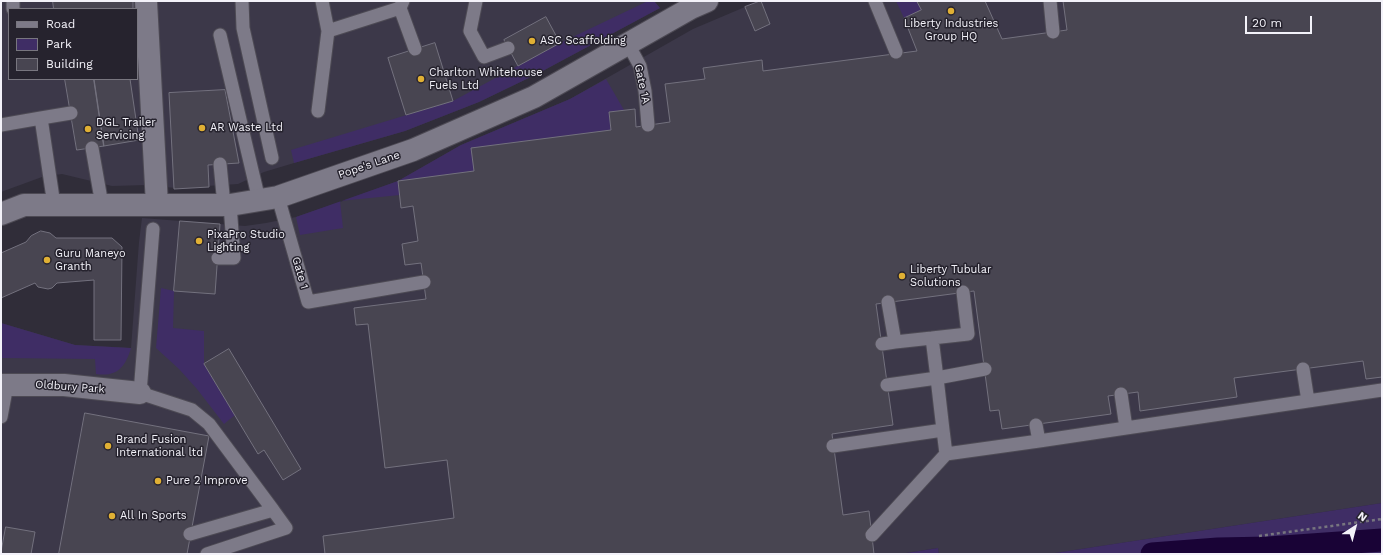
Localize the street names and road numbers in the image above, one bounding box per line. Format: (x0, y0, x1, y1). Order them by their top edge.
street label: Gate 1A (631, 63, 653, 105)
street label: Pope's Lane (336, 148, 402, 182)
street label: Gate 1 (289, 255, 311, 291)
street label: Oldbury Park (35, 378, 105, 396)

